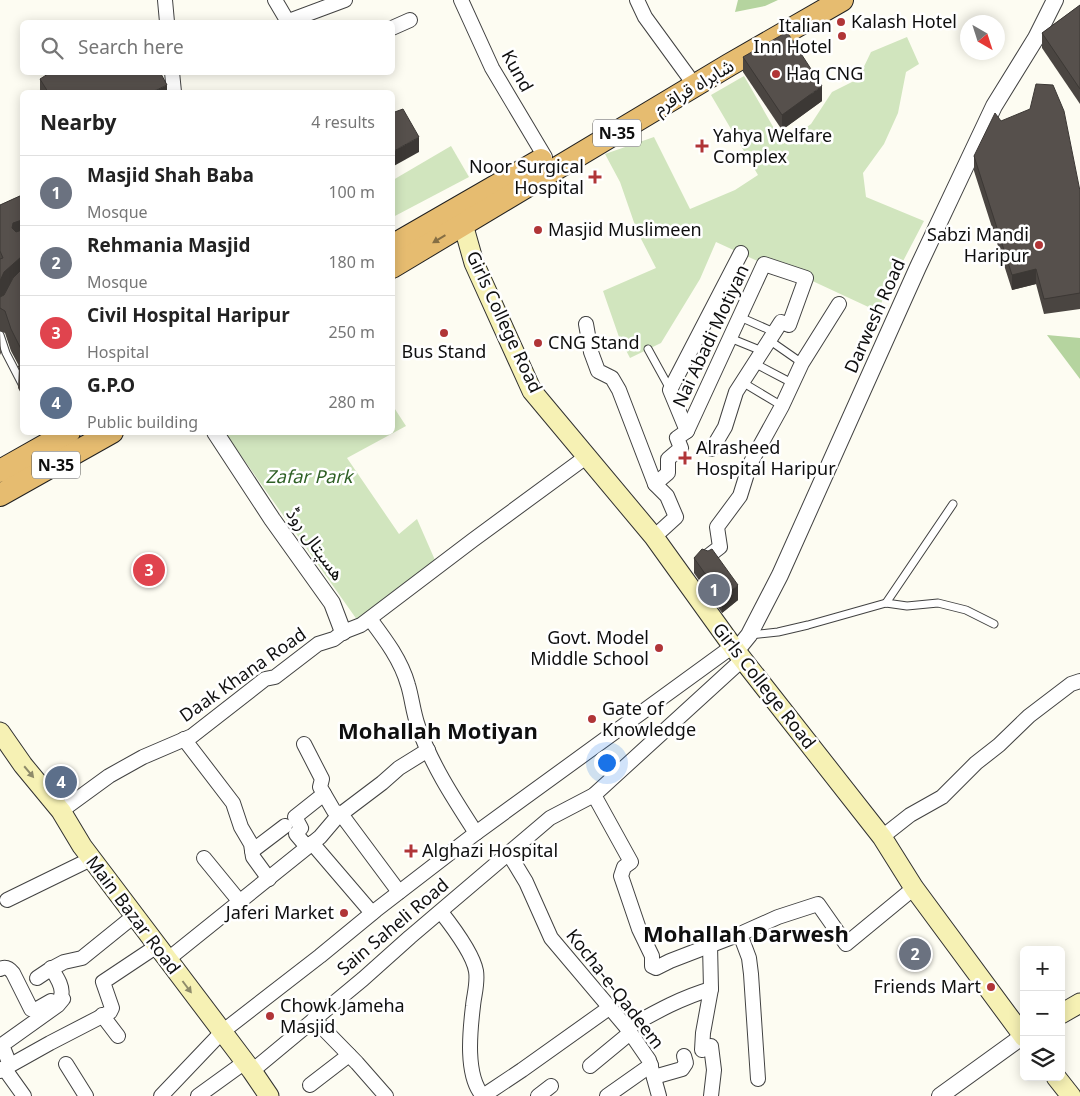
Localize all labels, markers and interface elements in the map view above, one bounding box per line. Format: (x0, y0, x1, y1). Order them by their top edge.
place label: Kalash Hotel (851, 3, 957, 41)
place label: Italian Inn Hotel (753, 7, 832, 66)
north arrow (960, 15, 1005, 60)
marker: Kalash Hotel (835, 16, 847, 28)
search box (20, 20, 395, 75)
text: Search here (78, 28, 184, 68)
marker: Italian Inn Hotel (836, 30, 848, 42)
icon: search (38, 34, 66, 62)
street label: Kund (490, 42, 544, 100)
street label: شاہراہ قراقرم (646, 48, 742, 126)
place label: Haq CNG (786, 55, 863, 93)
marker: Haq CNG (770, 68, 782, 80)
text: Nearby (40, 101, 117, 145)
text: 4 results (311, 106, 375, 140)
place label: Yahya Welfare Complex (713, 117, 832, 176)
road number: N-35 (593, 120, 641, 146)
marker: Yahya Welfare Complex (695, 139, 709, 153)
place label: Noor Surgical Hospital (469, 148, 584, 207)
text: Masjid Shah Baba (87, 156, 254, 196)
marker: Noor Surgical Hospital (588, 170, 602, 184)
text: 100 m (328, 176, 375, 210)
text: 1 (51, 177, 61, 211)
text: Mosque (87, 196, 148, 230)
place label: Masjid Muslimeen (548, 211, 702, 249)
place label: Sabzi Mandi Haripur (927, 216, 1030, 275)
marker: Masjid Muslimeen (532, 224, 544, 236)
text: Rehmania Masjid (87, 226, 251, 266)
one-way arrow (432, 235, 445, 244)
marker: Sabzi Mandi Haripur (1033, 239, 1045, 251)
street label: Girls College Road (454, 244, 554, 400)
text: 180 m (328, 246, 375, 280)
text: 2 (51, 247, 61, 281)
street label: Darwesh Road (833, 252, 917, 380)
street label: Nai Abadi Motiyan (661, 258, 761, 414)
text: Mosque (87, 266, 148, 300)
text: Civil Hospital Haripur (87, 296, 290, 336)
text: 250 m (328, 316, 375, 350)
text: 3 (51, 317, 61, 351)
place label: CNG Stand (548, 324, 640, 362)
marker: Bus Stand (438, 327, 450, 339)
place label: Bus Stand (402, 333, 486, 371)
text: Hospital (87, 336, 149, 370)
marker: CNG Stand (532, 337, 544, 349)
text: G.P.O (87, 366, 135, 406)
text: 280 m (328, 386, 375, 420)
text: 4 (51, 387, 61, 421)
text: Public building (87, 406, 198, 440)
place label: Alrasheed Hospital Haripur (696, 429, 836, 488)
marker: Alrasheed Hospital Haripur (678, 451, 692, 465)
road number: N-35 (32, 452, 80, 478)
park label: Zafar Park (266, 458, 355, 496)
street label: ھسپتال روڈ (275, 499, 355, 589)
pin: 3 (133, 551, 165, 589)
pin: 1 (698, 571, 730, 609)
street label: Girls College Road (702, 614, 826, 758)
street label: Daak Khana Road (171, 617, 315, 733)
place label: Govt. Model Middle School (530, 619, 649, 678)
marker: Govt. Model Middle School (653, 642, 665, 654)
place label: Gate of Knowledge (602, 690, 696, 749)
district label: Mohallah Motiyan (338, 709, 538, 755)
marker: Gate of Knowledge (586, 713, 598, 725)
your location (594, 750, 620, 776)
pin: 4 (45, 763, 77, 801)
one-way arrow (23, 765, 34, 778)
place label: Alghazi Hospital (422, 832, 558, 870)
marker: Alghazi Hospital (404, 844, 418, 858)
street label: Main Bazar Road (75, 847, 191, 983)
street label: Sain Saheli Road (328, 868, 458, 986)
place label: Jaferi Market (224, 894, 335, 932)
marker: Jaferi Market (338, 907, 350, 919)
district label: Mohallah Darwesh (643, 912, 849, 958)
street label: Kocha-e-Qadeem (555, 920, 675, 1058)
pin: 2 (899, 935, 931, 973)
map controls (1020, 946, 1065, 1081)
button: + (1020, 946, 1065, 991)
place label: Friends Mart (874, 968, 981, 1006)
one-way arrow (182, 980, 192, 994)
marker: Friends Mart (985, 981, 997, 993)
place label: Chowk Jameha Masjid (280, 987, 405, 1046)
button: − (1020, 991, 1065, 1036)
marker: Chowk Jameha Masjid (264, 1010, 276, 1022)
button: layers (1020, 1036, 1065, 1081)

